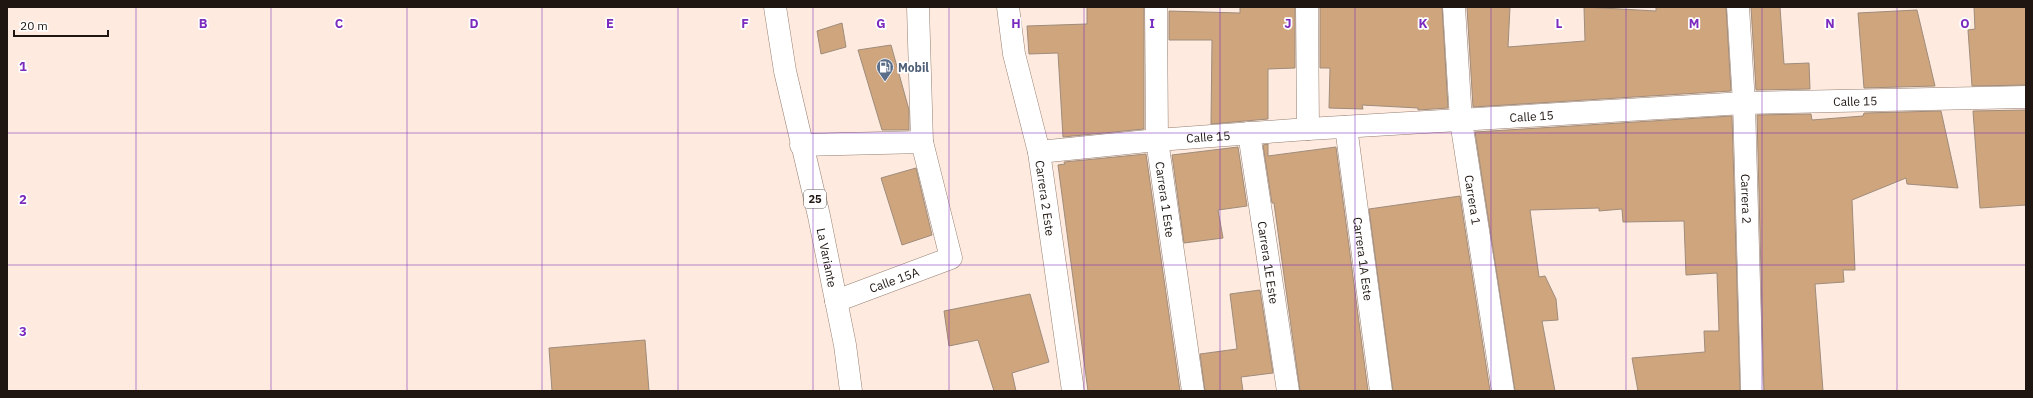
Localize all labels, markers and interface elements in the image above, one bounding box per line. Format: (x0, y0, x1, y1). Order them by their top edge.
scale bar (14, 12, 108, 38)
text: B (199, 15, 208, 32)
text: C (335, 15, 344, 32)
text: D (469, 15, 479, 32)
text: E (606, 15, 614, 32)
text: F (741, 15, 749, 32)
text: G (876, 15, 886, 32)
text: H (1011, 15, 1021, 32)
text: I (1149, 15, 1155, 32)
text: J (1284, 15, 1292, 32)
text: K (1418, 15, 1428, 32)
text: L (1556, 15, 1563, 32)
text: M (1689, 15, 1699, 32)
text: N (1825, 15, 1835, 32)
text: O (1960, 15, 1970, 32)
text: 20 m (20, 18, 48, 33)
fuel station icon: Mobil (875, 57, 895, 82)
text: 1 (19, 58, 27, 75)
place label: Mobil (898, 60, 929, 75)
street label: Calle 15 (1833, 93, 1877, 109)
street label: Calle 15 (1509, 107, 1554, 124)
street label: Calle 15 (1186, 127, 1231, 145)
street label: Carrera 2 Este (1033, 159, 1058, 237)
street label: Carrera 1 Este (1153, 160, 1178, 239)
street label: Carrera 1 (1462, 174, 1485, 226)
street label: Carrera 2 (1738, 174, 1755, 224)
road number: 25 (804, 190, 826, 208)
text: 2 (19, 191, 27, 208)
street label: Carrera 1A Este (1351, 216, 1376, 302)
street label: Carrera 1E Este (1255, 220, 1282, 305)
street label: La Variante (814, 227, 841, 289)
street label: Calle 15A (867, 264, 921, 296)
text: 3 (19, 323, 27, 340)

